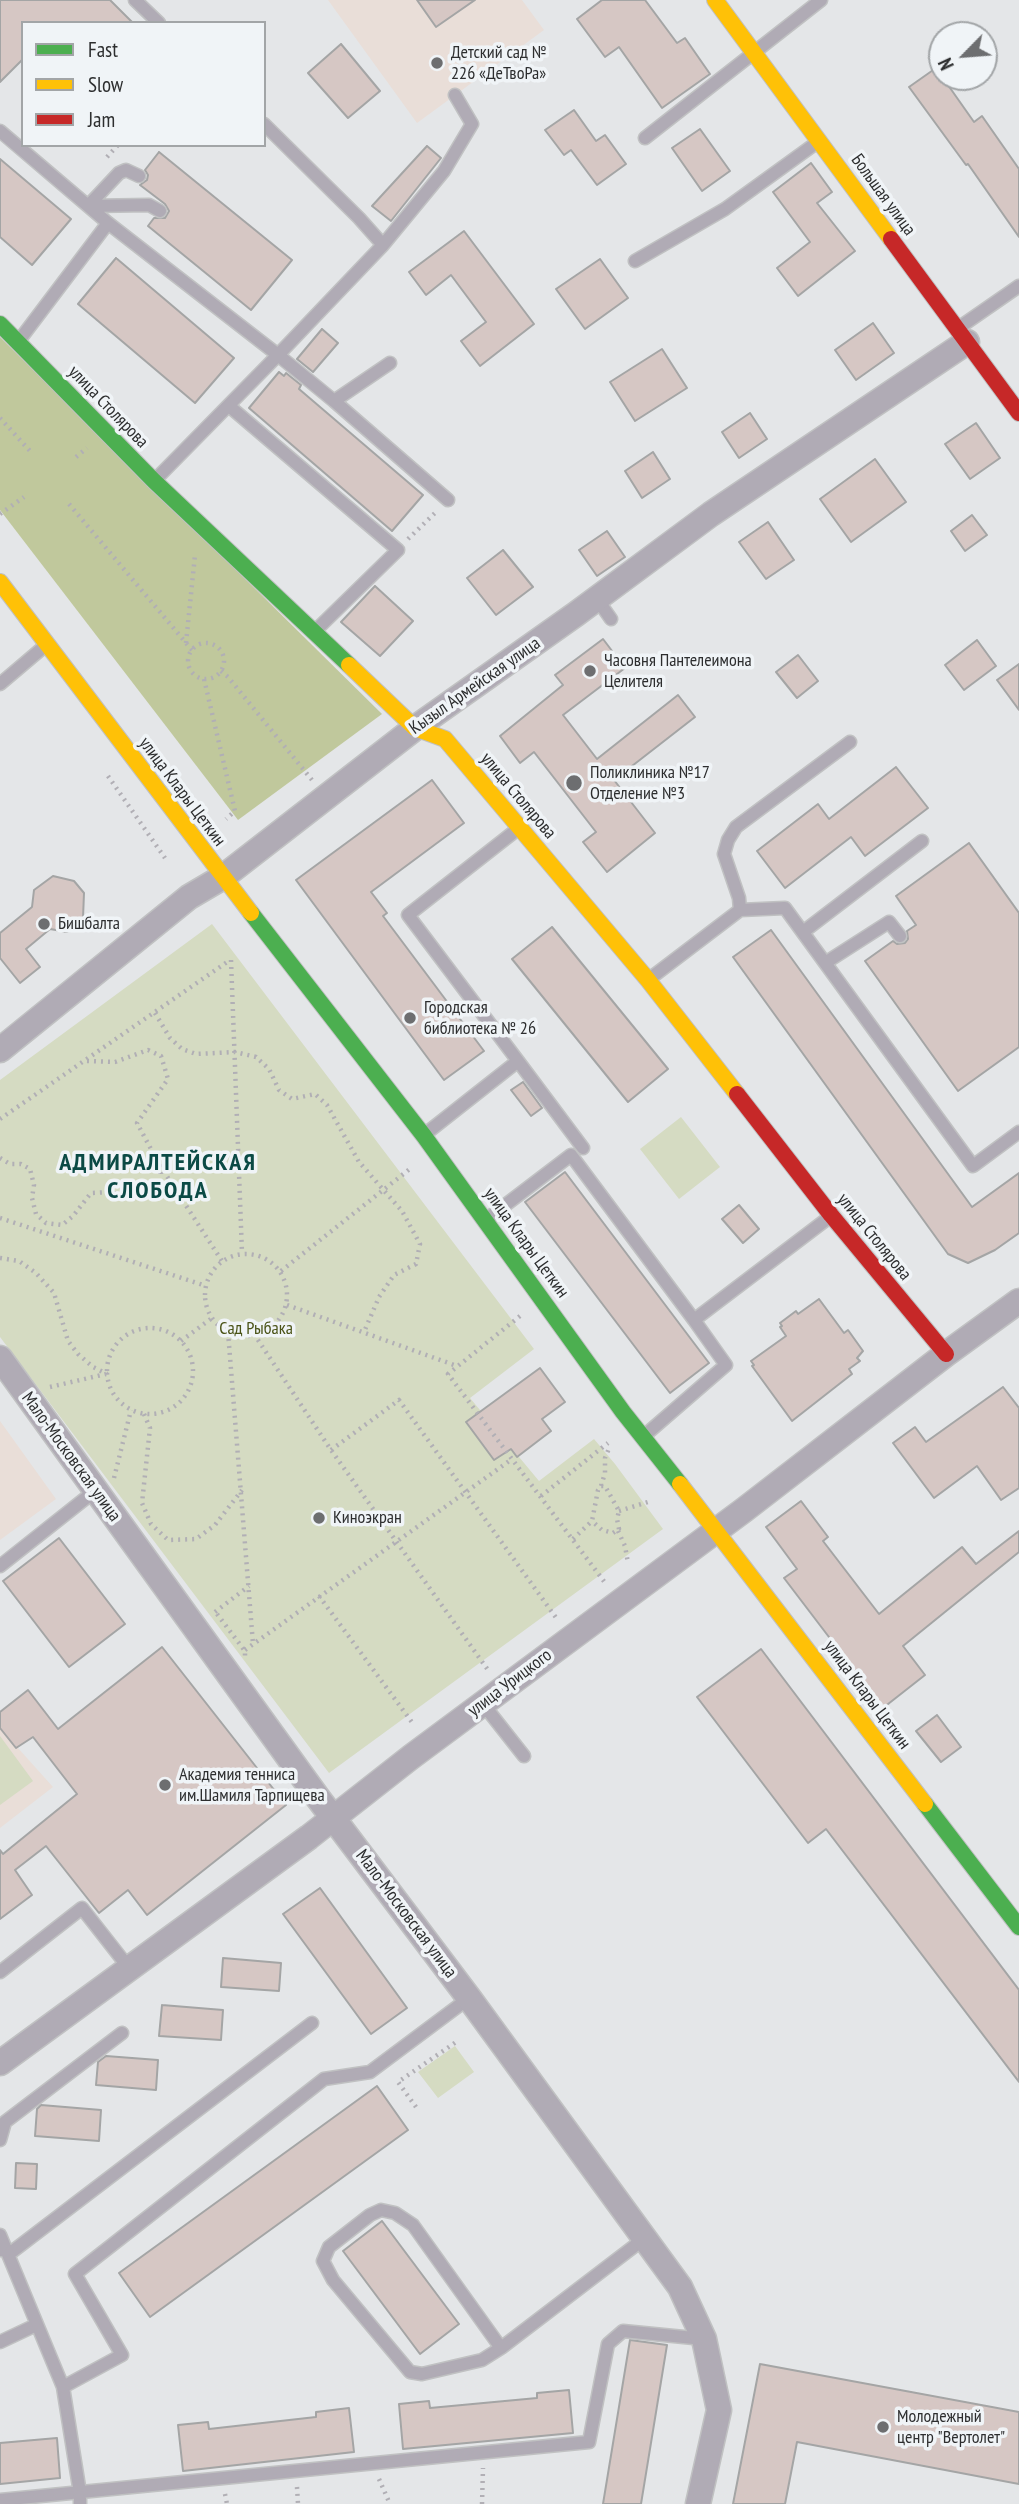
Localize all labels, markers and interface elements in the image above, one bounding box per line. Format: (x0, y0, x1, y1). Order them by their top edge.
legend (21, 21, 266, 147)
north arrow (928, 21, 998, 91)
text: Fast (88, 36, 118, 63)
place label: Детский сад № 226 «ДеТвоРа» (451, 42, 547, 84)
text: N (933, 54, 959, 74)
marker: Детский сад № 226 «ДеТвоРа» (429, 55, 445, 71)
text: Slow (88, 71, 123, 98)
text: Jam (88, 106, 115, 133)
street label: Большая улица (846, 150, 920, 240)
street label: улица Столярова (64, 361, 152, 453)
street label: Кызыл Армейская улица (405, 633, 545, 739)
place label: Часовня Пантелеимона Целителя (604, 650, 752, 692)
marker: Часовня Пантелеимона Целителя (582, 663, 598, 679)
street label: улица Клары Цеткин (134, 733, 230, 851)
street label: улица Столярова (476, 749, 560, 843)
place label: Поликлиника №17 Отделение №3 (590, 762, 710, 804)
marker: Поликлиника №17 Отделение №3 (564, 773, 584, 793)
place label: Бишбалта (58, 913, 120, 935)
marker: Бишбалта (36, 916, 52, 932)
place label: Городская библиотека № 26 (424, 997, 536, 1040)
marker: Городская библиотека № 26 (402, 1010, 418, 1026)
district label: АДМИРАЛТЕЙСКАЯ СЛОБОДА (61, 1149, 255, 1205)
street label: улица Клары Цеткин (479, 1184, 573, 1302)
street label: улица Столярова (832, 1189, 916, 1285)
park label: Сад Рыбака (219, 1318, 293, 1340)
street label: Мало-Московская улица (17, 1388, 125, 1526)
place label: Киноэкран (333, 1507, 402, 1529)
marker: Киноэкран (311, 1510, 327, 1526)
street label: улица Клары Цеткин (819, 1636, 915, 1754)
street label: улица Урицкого (464, 1645, 556, 1721)
place label: Академия тенниса им.Шамиля Тарпищева (179, 1764, 325, 1806)
marker: Академия тенниса им.Шамиля Тарпищева (157, 1777, 173, 1793)
street label: Мало-Московская улица (351, 1846, 461, 1982)
place label: Молодежный центр "Вертолет" (897, 2406, 1005, 2448)
marker: Молодежный центр "Вертолет" (875, 2419, 891, 2435)

